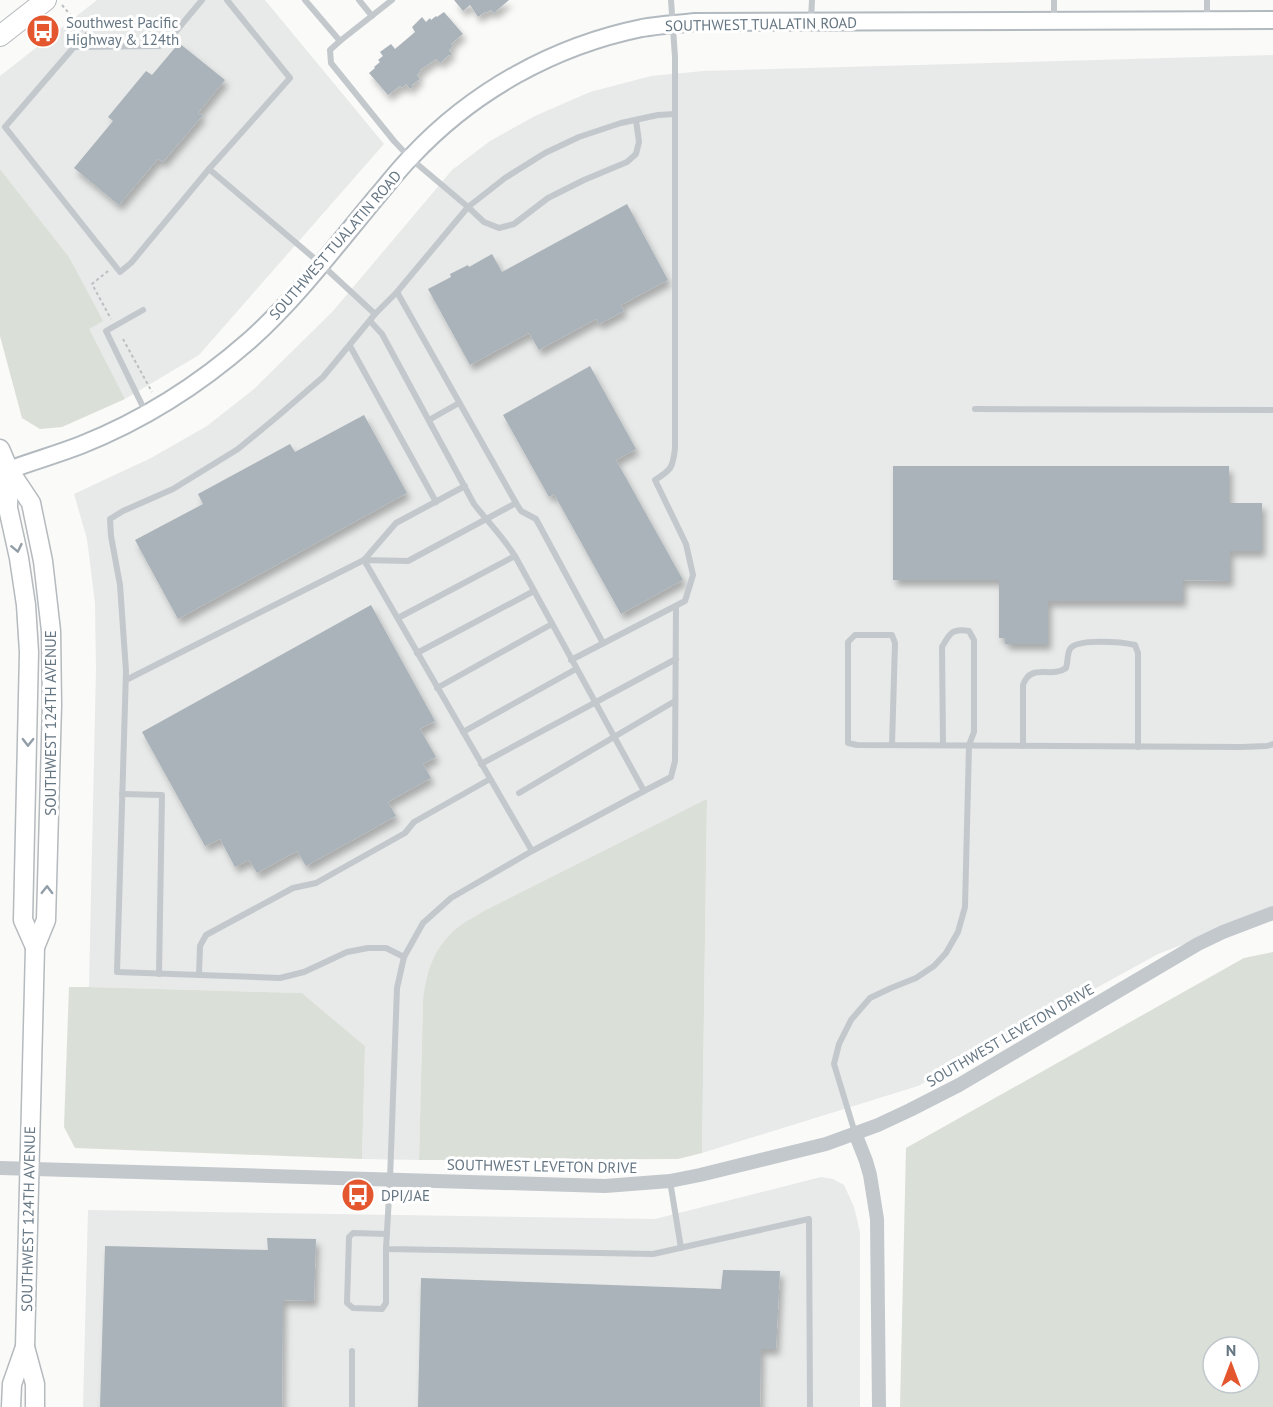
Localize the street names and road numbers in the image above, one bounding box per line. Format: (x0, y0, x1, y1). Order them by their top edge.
street label: SOUTHWEST TUALATIN ROAD (665, 13, 857, 35)
street label: SOUTHWEST TUALATIN ROAD (265, 166, 405, 324)
street label: SOUTHWEST 124TH AVENUE (41, 630, 60, 816)
street label: SOUTHWEST LEVETON DRIVE (923, 979, 1097, 1091)
street label: SOUTHWEST 124TH AVENUE (17, 1126, 39, 1312)
street label: SOUTHWEST LEVETON DRIVE (447, 1155, 637, 1177)

